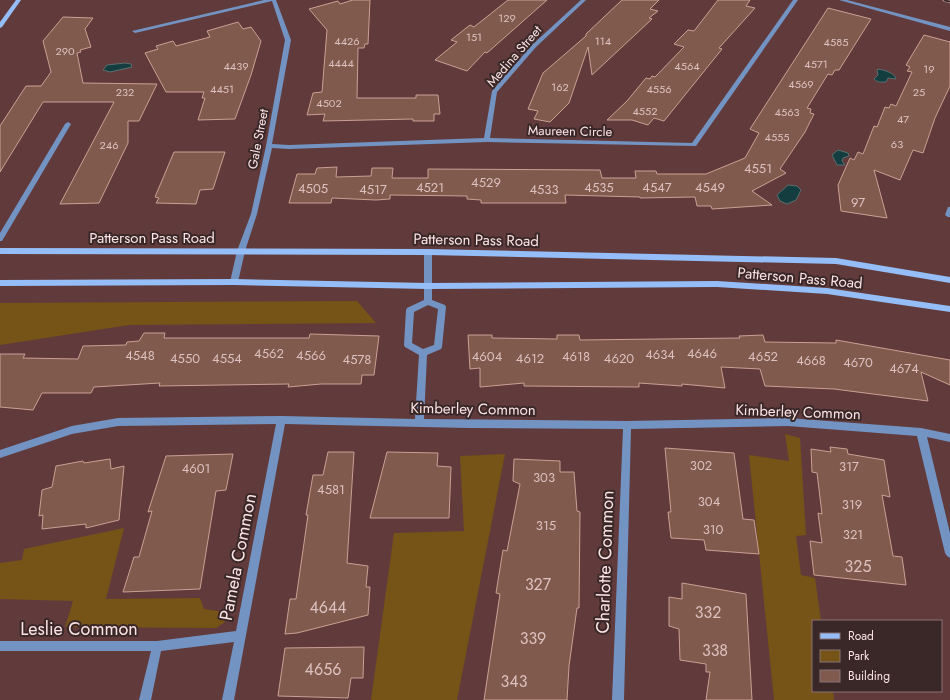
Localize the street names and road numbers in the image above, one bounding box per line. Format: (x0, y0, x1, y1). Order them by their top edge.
street label: Medina Street (482, 20, 547, 91)
street label: Gale Street (243, 106, 273, 171)
street label: Maureen Circle (528, 121, 613, 141)
street label: Patterson Pass Road (89, 227, 215, 249)
street label: Patterson Pass Road (413, 228, 539, 252)
street label: Patterson Pass Road (736, 262, 864, 294)
street label: Kimberley Common (410, 397, 536, 421)
street label: Kimberley Common (735, 399, 861, 425)
street label: Charlotte Common (590, 490, 620, 634)
street label: Pamela Common (213, 491, 263, 623)
street label: Leslie Common (20, 616, 138, 642)

